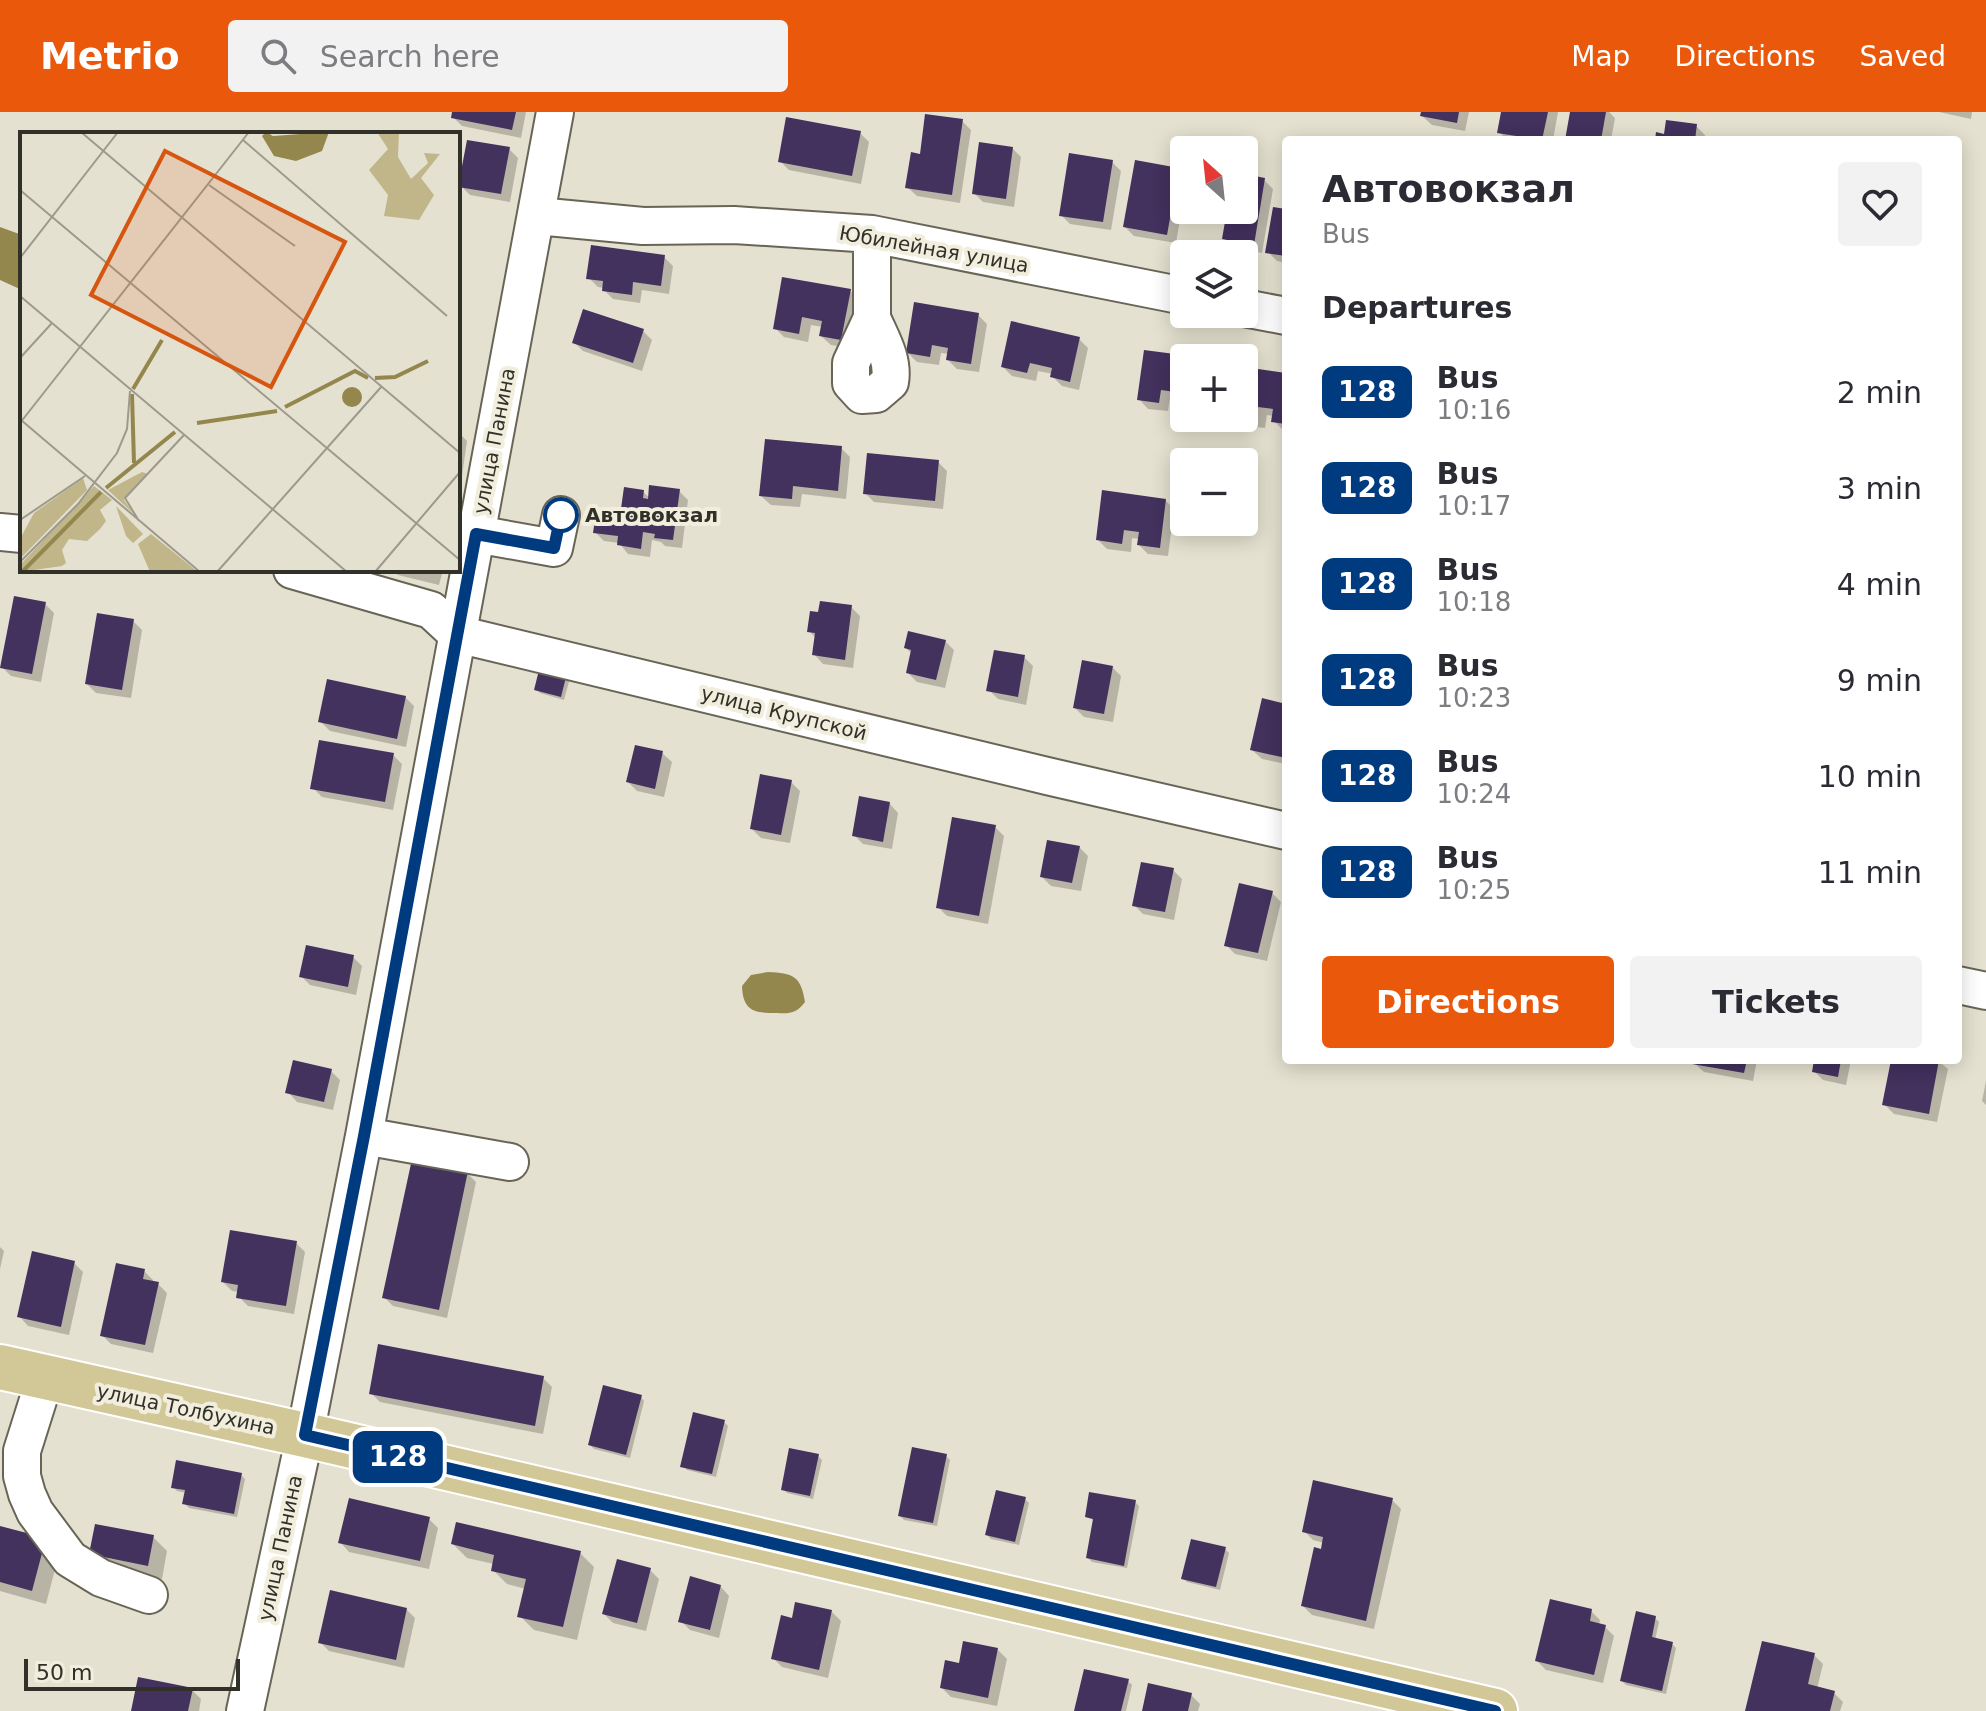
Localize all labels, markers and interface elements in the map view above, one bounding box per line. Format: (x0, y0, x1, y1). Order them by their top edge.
search box (228, 20, 788, 92)
text: Metrio (40, 34, 180, 78)
icon: search (256, 34, 300, 78)
text: Search here (320, 39, 500, 74)
text: Map (1571, 40, 1630, 73)
text: Directions (1674, 40, 1815, 73)
text: Saved (1859, 40, 1946, 73)
inset map (20, 132, 460, 572)
north arrow (1170, 136, 1258, 224)
map controls (1170, 136, 1258, 536)
button: heart (1838, 162, 1922, 246)
text: Автовокзал (1322, 167, 1575, 211)
text: Bus (1322, 219, 1370, 249)
street label: Юбилейная улица (837, 220, 1031, 278)
button: layers (1170, 240, 1258, 328)
text: Departures (1322, 290, 1512, 325)
button: + (1170, 344, 1258, 432)
text: Bus (1436, 360, 1499, 395)
street label: улица Панина (468, 366, 520, 516)
text: 128 (1338, 375, 1396, 408)
text: 2 min (1837, 375, 1922, 410)
text: 10:16 (1436, 395, 1511, 425)
button: − (1170, 448, 1258, 536)
text: Bus (1436, 456, 1499, 491)
text: 128 (1338, 471, 1396, 504)
text: 3 min (1837, 471, 1922, 506)
text: 10:17 (1436, 491, 1511, 521)
marker: Автовокзал (544, 498, 578, 532)
place label: Автовокзал (585, 503, 718, 527)
text: Bus (1436, 552, 1499, 587)
text: 128 (1338, 567, 1396, 600)
text: 4 min (1837, 567, 1922, 602)
text: 10:18 (1436, 587, 1511, 617)
text: Bus (1436, 648, 1499, 683)
text: 128 (1338, 663, 1396, 696)
text: 9 min (1837, 663, 1922, 698)
street label: улица Крупской (699, 681, 869, 745)
text: 10:23 (1436, 683, 1511, 713)
text: Bus (1436, 744, 1499, 779)
text: 128 (1338, 759, 1396, 792)
text: 10 min (1818, 759, 1922, 794)
text: 10:24 (1436, 779, 1511, 809)
text: Bus (1436, 840, 1499, 875)
text: 128 (1338, 855, 1396, 888)
text: 11 min (1818, 855, 1922, 890)
text: 10:25 (1436, 875, 1511, 905)
button: Directions (1322, 956, 1614, 1048)
button: Tickets (1630, 956, 1922, 1048)
street label: улица Толбухина (95, 1378, 277, 1440)
line badge: 128 (352, 1431, 444, 1483)
text: 128 (369, 1440, 427, 1473)
street label: улица Панина (253, 1473, 307, 1623)
scale bar (24, 1655, 240, 1691)
text: 50 m (36, 1660, 92, 1685)

